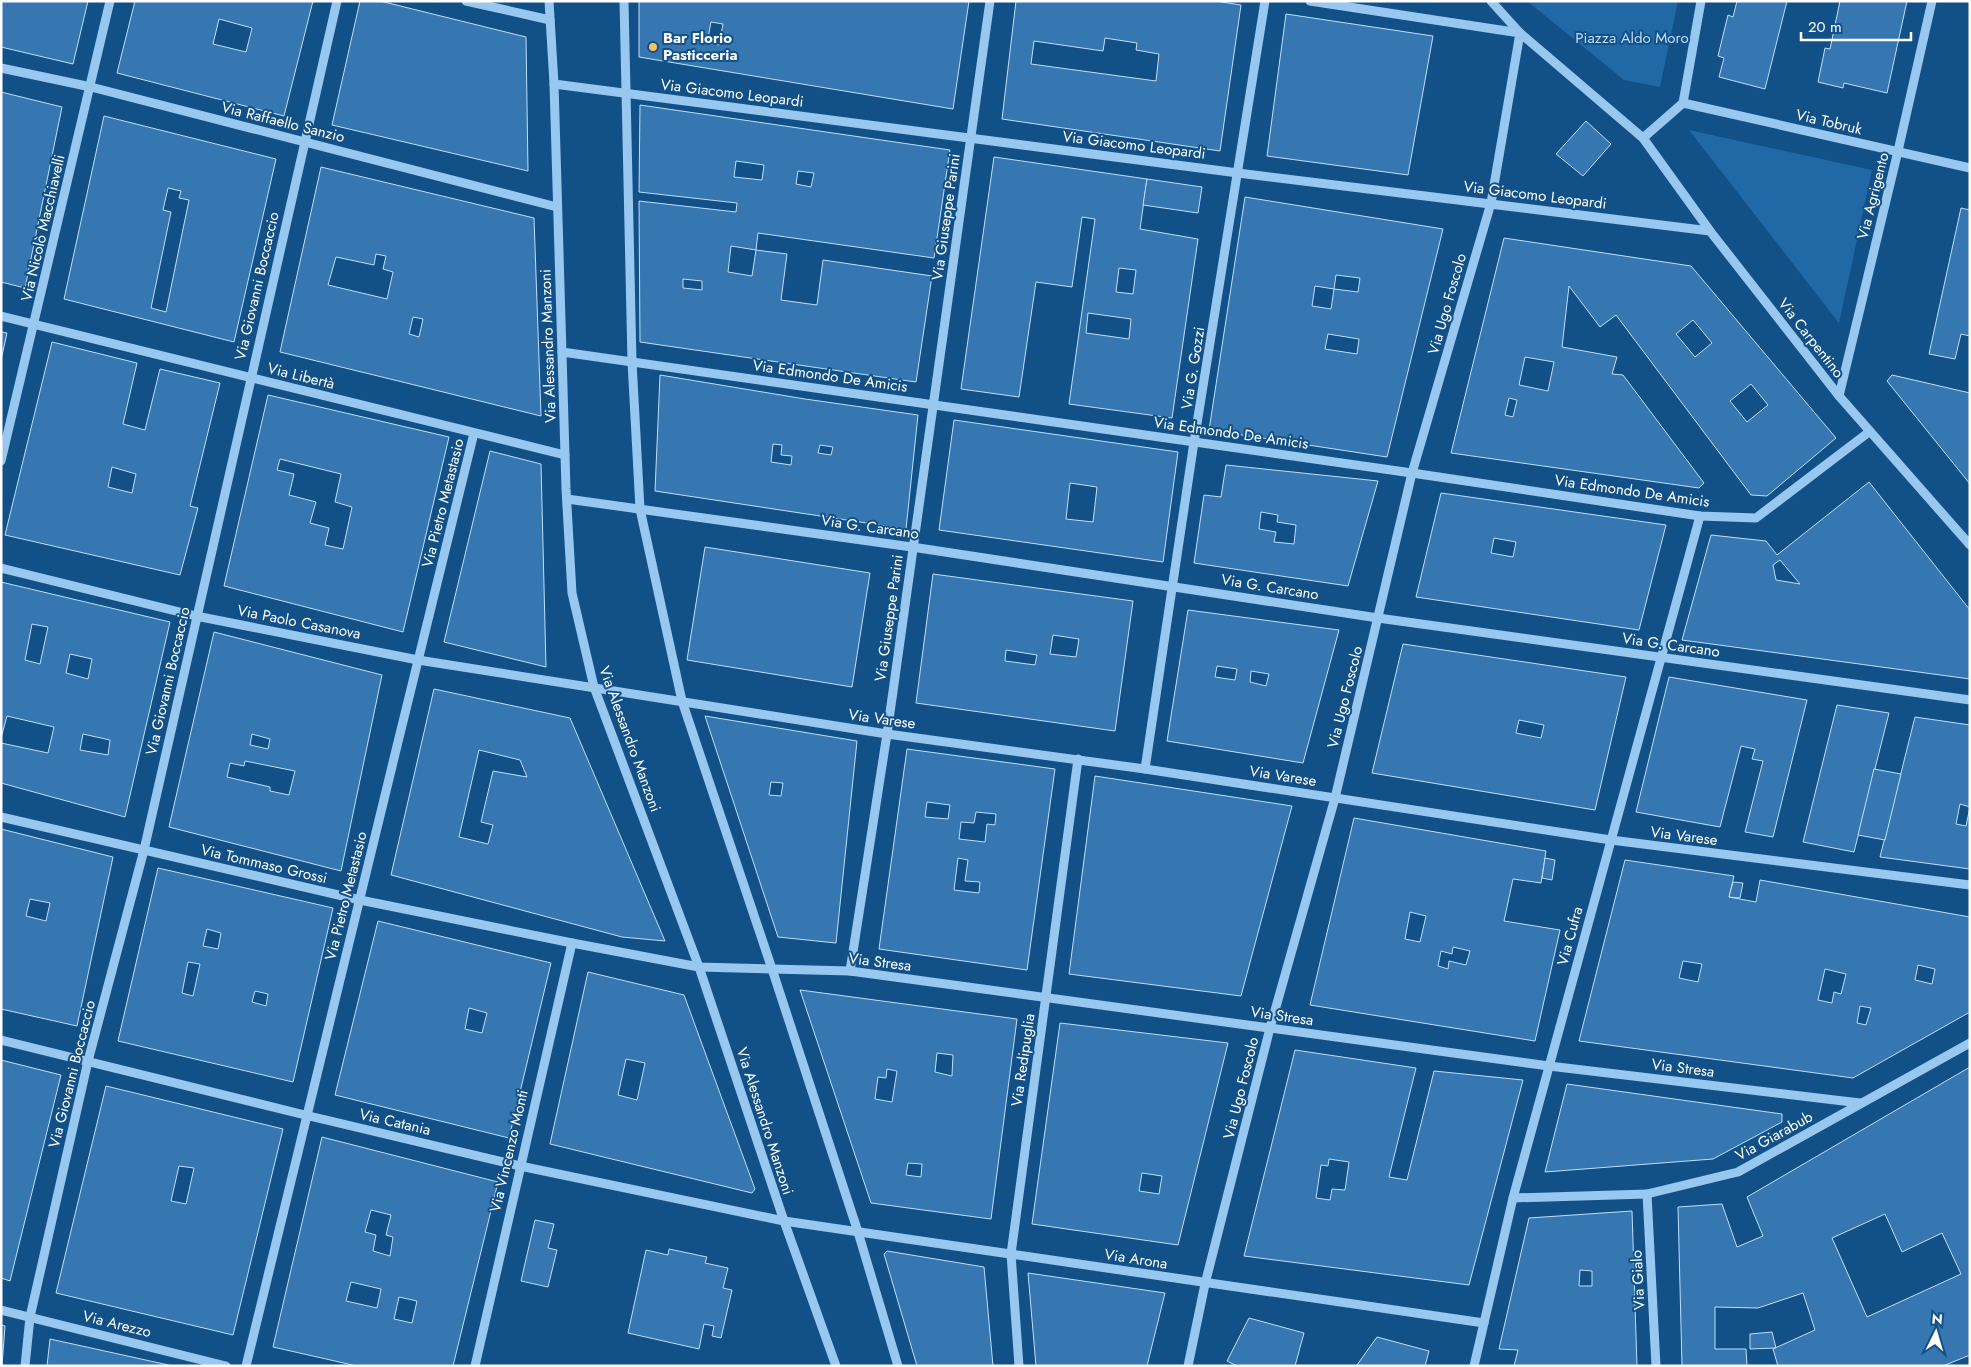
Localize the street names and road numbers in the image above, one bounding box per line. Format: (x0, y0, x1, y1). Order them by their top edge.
street label: Via Giacomo Leopardi (659, 73, 805, 113)
street label: Via Raffaello Sanzio (219, 96, 347, 148)
street label: Via Tobruk (1794, 104, 1865, 140)
street label: Via Giacomo Leopardi (1061, 125, 1207, 165)
street label: Via Agrigento (1852, 150, 1894, 242)
street label: Via Nicolò Macchiavelli (15, 152, 71, 304)
street label: Via Giuseppe Parini (926, 152, 966, 282)
street label: Via Giacomo Leopardi (1462, 175, 1608, 215)
street label: Via Giovanni Boccaccio (229, 210, 285, 362)
street label: Via Ugo Foscolo (1422, 251, 1472, 357)
street label: Via Alessandro Manzoni (534, 269, 562, 423)
street label: Via Carpentino (1773, 293, 1849, 383)
street label: Via G. Gozzi (1176, 325, 1210, 411)
street label: Via Edmondo De Amicis (751, 354, 909, 398)
street label: Via Libertà (265, 357, 337, 395)
street label: Via Edmondo De Amicis (1152, 411, 1310, 455)
street label: Via Pietro Metastasio (416, 436, 470, 570)
street label: Via Edmondo De Amicis (1553, 469, 1711, 513)
street label: Via G. Carcano (820, 509, 920, 545)
street label: Via Giuseppe Parini (869, 553, 909, 683)
street label: Via G. Carcano (1220, 568, 1320, 606)
street label: Via Paolo Casanova (235, 599, 363, 645)
street label: Via Giovanni Boccaccio (140, 605, 196, 757)
street label: Via G. Carcano (1621, 627, 1721, 663)
street label: Via Ugo Foscolo (1322, 644, 1368, 750)
street label: Via Alessandro Manzoni (593, 663, 667, 815)
street label: Via Varese (847, 703, 917, 735)
street label: Via Varese (1248, 760, 1318, 792)
street label: Via Varese (1649, 821, 1719, 851)
street label: Via Pietro Metastasio (319, 829, 373, 963)
street label: Via Tommaso Grossi (199, 839, 329, 889)
street label: Via Cufra (1552, 904, 1588, 968)
street label: Via Stresa (847, 947, 913, 977)
street label: Via Giovanni Boccaccio (43, 998, 101, 1150)
street label: Via Stresa (1249, 1001, 1315, 1031)
street label: Via Redipuglia (1006, 1012, 1040, 1108)
street label: Via Ugo Foscolo (1218, 1035, 1264, 1141)
street label: Via Alessandro Manzoni (731, 1044, 799, 1198)
street label: Via Stresa (1650, 1053, 1716, 1083)
street label: Via Vincenzo Monti (484, 1088, 534, 1214)
street label: Via Catania (357, 1103, 433, 1141)
street label: Via Giarabub (1731, 1105, 1817, 1166)
street label: Via Arona (1103, 1243, 1169, 1275)
street label: Via Gialo (1625, 1250, 1651, 1310)
street label: Via Arezzo (80, 1305, 154, 1343)

